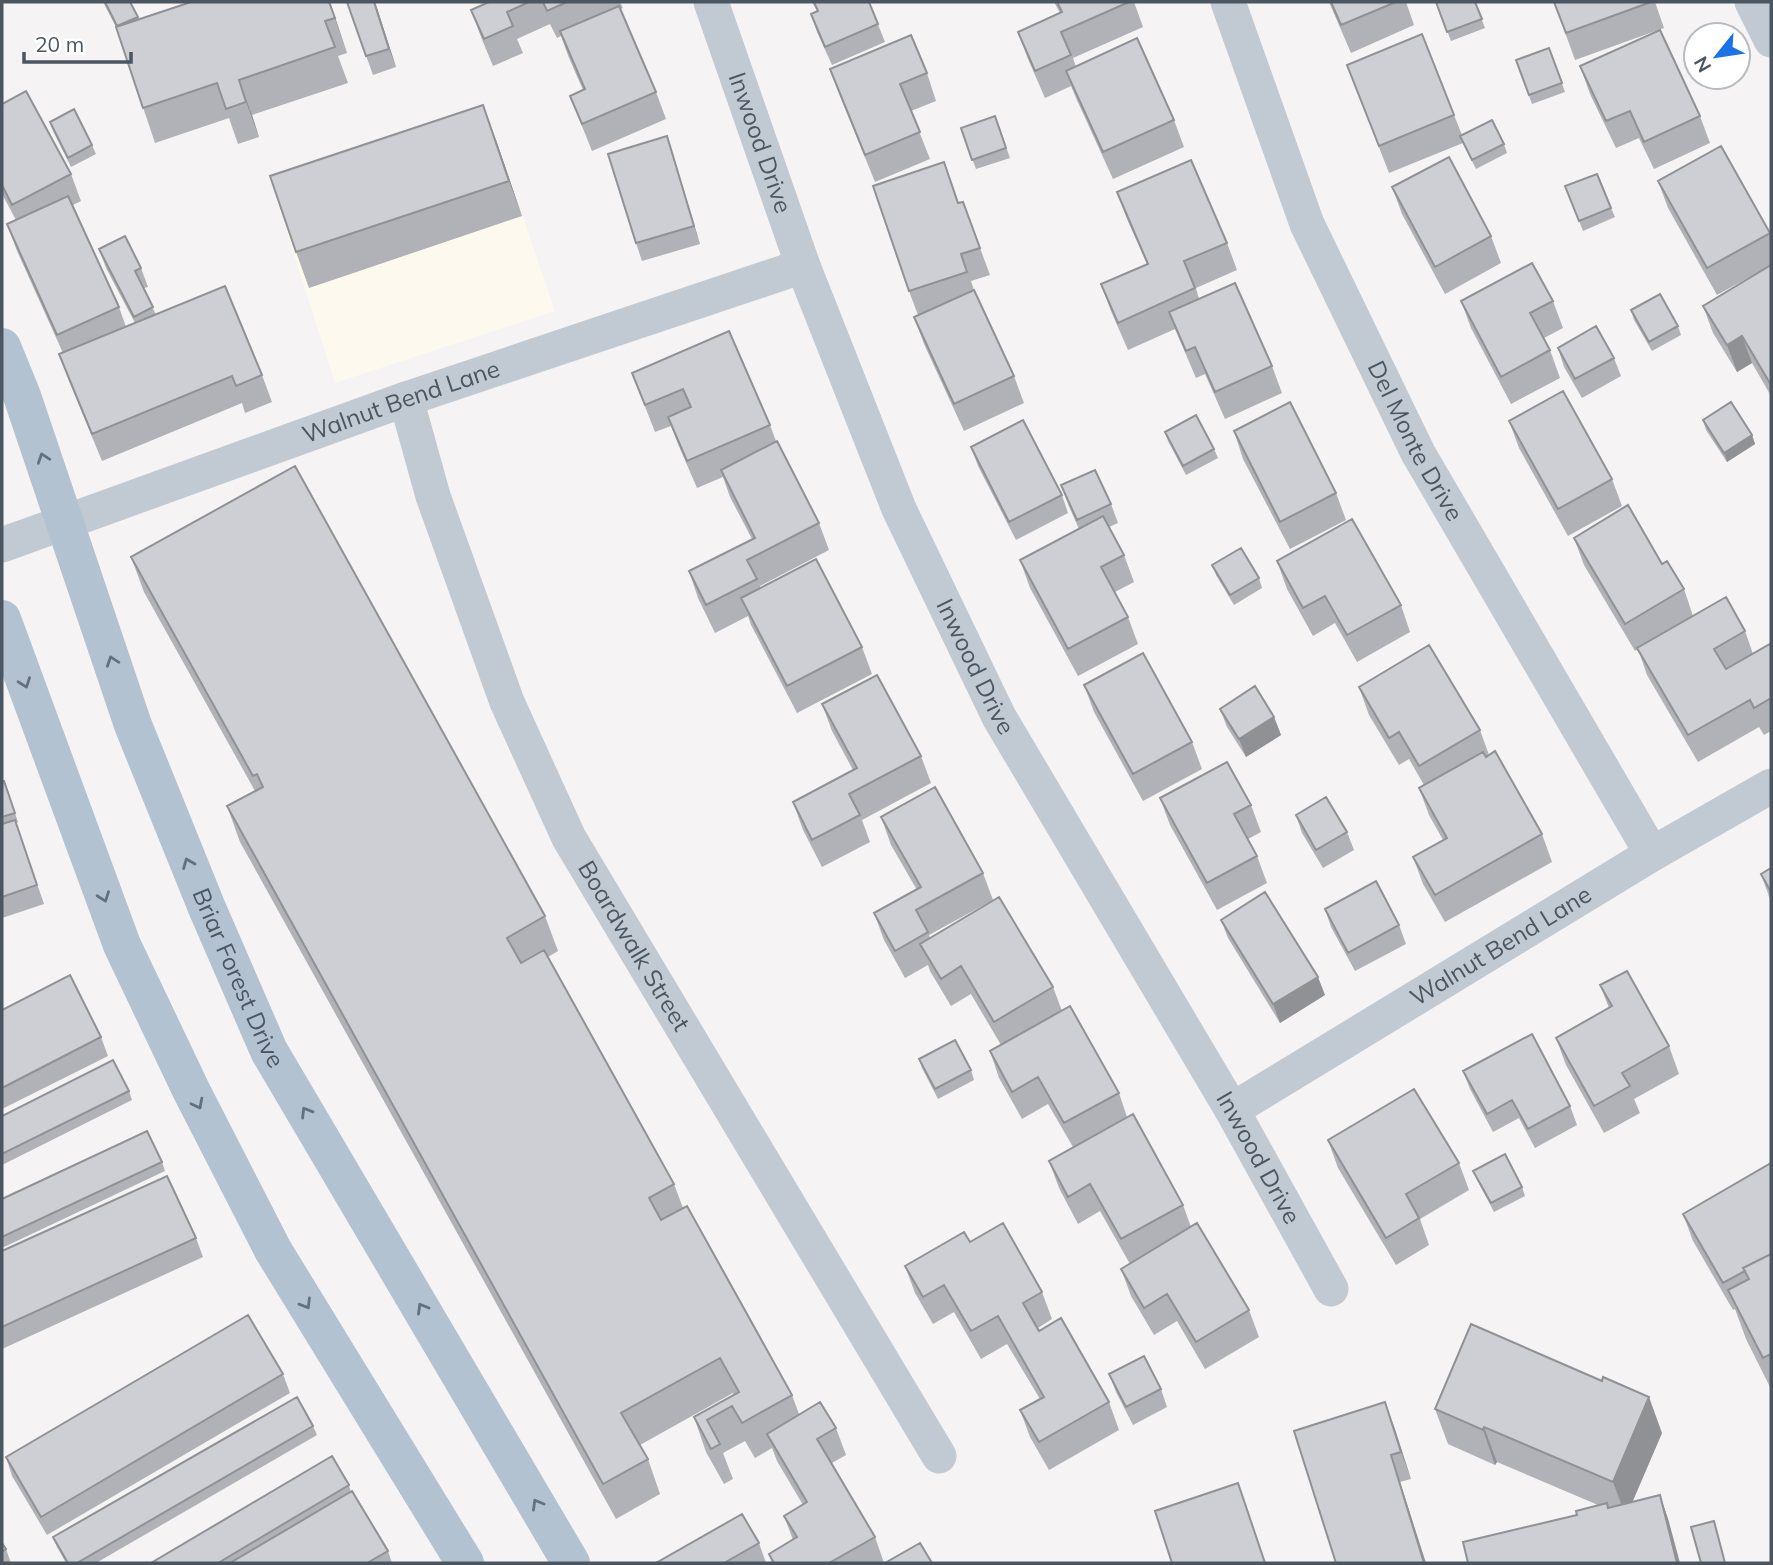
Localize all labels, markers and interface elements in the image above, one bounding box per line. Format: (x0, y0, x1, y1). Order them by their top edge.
scale bar (24, 21, 131, 65)
north arrow (1682, 21, 1752, 91)
text: 20 m (35, 31, 84, 57)
text: N (1688, 52, 1716, 77)
street label: Inwood Drive (723, 68, 799, 217)
street label: Walnut Bend Lane (298, 353, 503, 449)
street label: Del Monte Drive (1362, 355, 1470, 526)
one-way arrow (37, 452, 51, 464)
street label: Inwood Drive (930, 594, 1022, 739)
one-way arrow (105, 655, 120, 667)
one-way arrow (17, 677, 31, 689)
street label: Boardwalk Street (572, 855, 697, 1036)
one-way arrow (183, 857, 197, 869)
street label: Walnut Bend Lane (1404, 879, 1597, 1012)
street label: Briar Forest Drive (187, 883, 291, 1073)
one-way arrow (96, 890, 110, 902)
street label: Inwood Drive (1210, 1085, 1308, 1229)
one-way arrow (190, 1097, 204, 1109)
one-way arrow (301, 1107, 314, 1120)
one-way arrow (298, 1296, 311, 1309)
one-way arrow (417, 1303, 430, 1316)
one-way arrow (532, 1499, 545, 1512)

